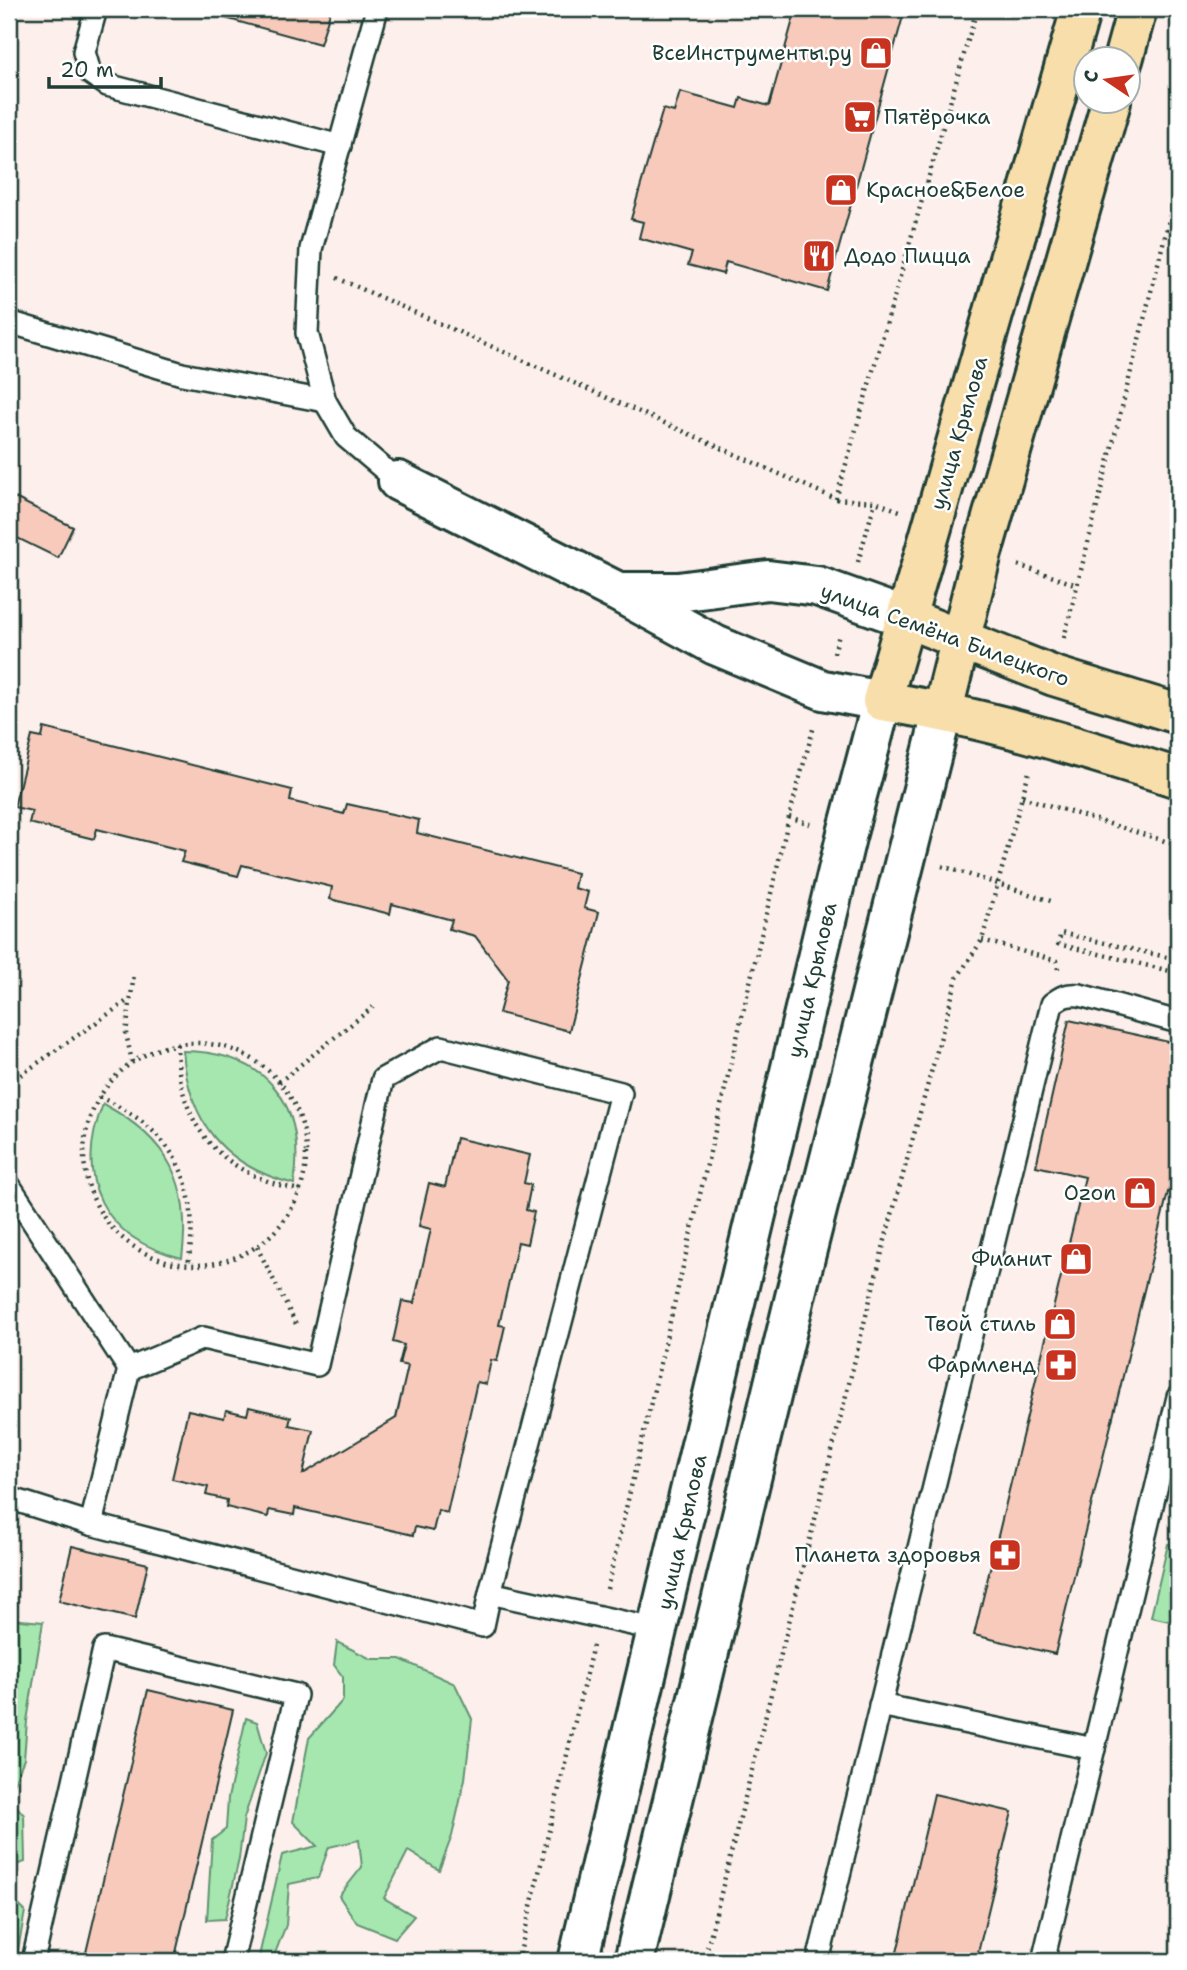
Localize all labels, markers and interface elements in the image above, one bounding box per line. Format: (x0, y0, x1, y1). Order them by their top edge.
shop icon: ВсеИнструменты.ру (857, 34, 895, 72)
place label: ВсеИнструменты.ру (652, 39, 852, 67)
scale bar (49, 46, 161, 90)
north arrow (1072, 46, 1142, 116)
text: 20 m (60, 56, 114, 84)
text: С (1077, 68, 1104, 85)
supermarket icon: Пятёрочка (841, 98, 879, 136)
place label: Пятёрочка (884, 103, 990, 131)
shop icon: Красное&Белое (822, 171, 860, 209)
place label: Красное&Белое (866, 176, 1025, 204)
restaurant icon: Додо Пицца (800, 237, 838, 275)
place label: Додо Пицца (844, 242, 970, 270)
street label: улица Крылова (924, 353, 994, 513)
street label: улица Семёна Билецкого (817, 577, 1073, 693)
street label: улица Крылова (780, 899, 844, 1061)
shop icon: Ozon (1121, 1174, 1159, 1212)
place label: Ozon (1064, 1179, 1116, 1207)
shop icon: Фианит (1057, 1240, 1095, 1278)
place label: Фианит (971, 1245, 1052, 1273)
shop icon: Твой стиль (1041, 1305, 1079, 1343)
place label: Твой стиль (924, 1310, 1036, 1338)
pharmacy icon: Фармленд (1042, 1346, 1080, 1384)
place label: Фармленд (927, 1351, 1036, 1379)
street label: улица Крылова (650, 1451, 714, 1613)
pharmacy icon: Планета здоровья (986, 1536, 1024, 1574)
place label: Планета здоровья (795, 1541, 981, 1569)

